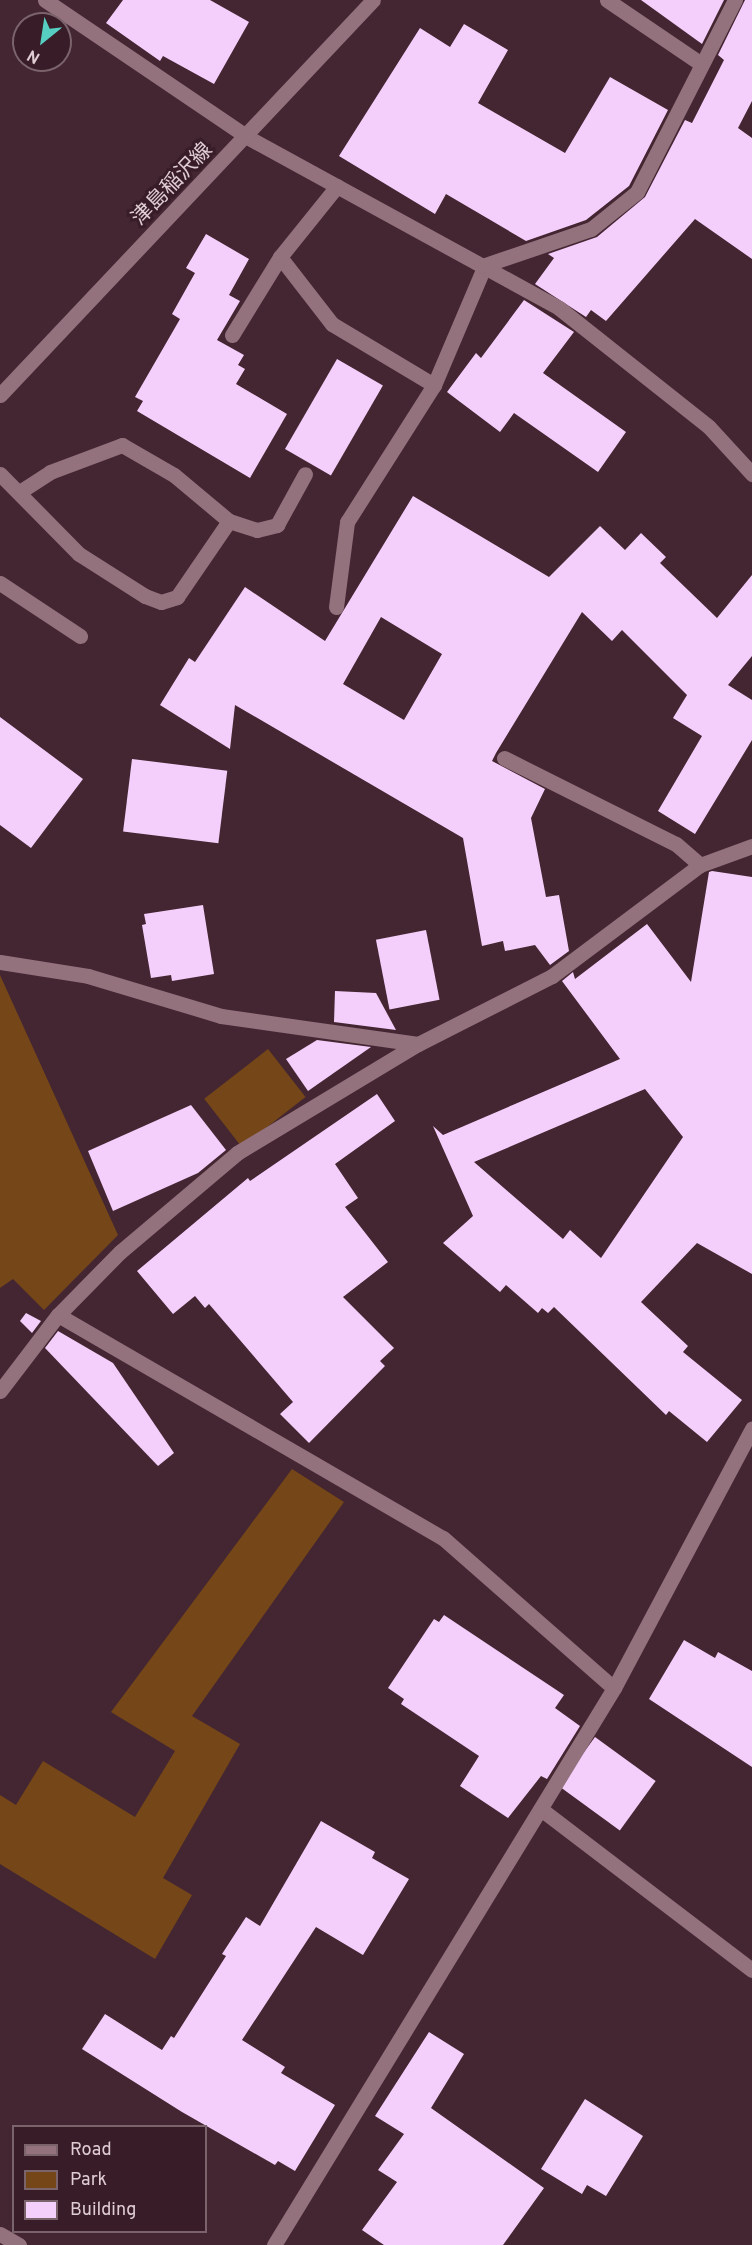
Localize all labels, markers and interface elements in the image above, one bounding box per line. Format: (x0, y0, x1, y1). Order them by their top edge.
north arrow (12, 12, 72, 72)
text: N (24, 44, 44, 67)
street label: 津島稲沢線 (127, 138, 219, 232)
legend (12, 2125, 207, 2233)
text: Road (70, 2139, 112, 2162)
text: Park (70, 2169, 107, 2192)
text: Building (70, 2199, 136, 2222)

